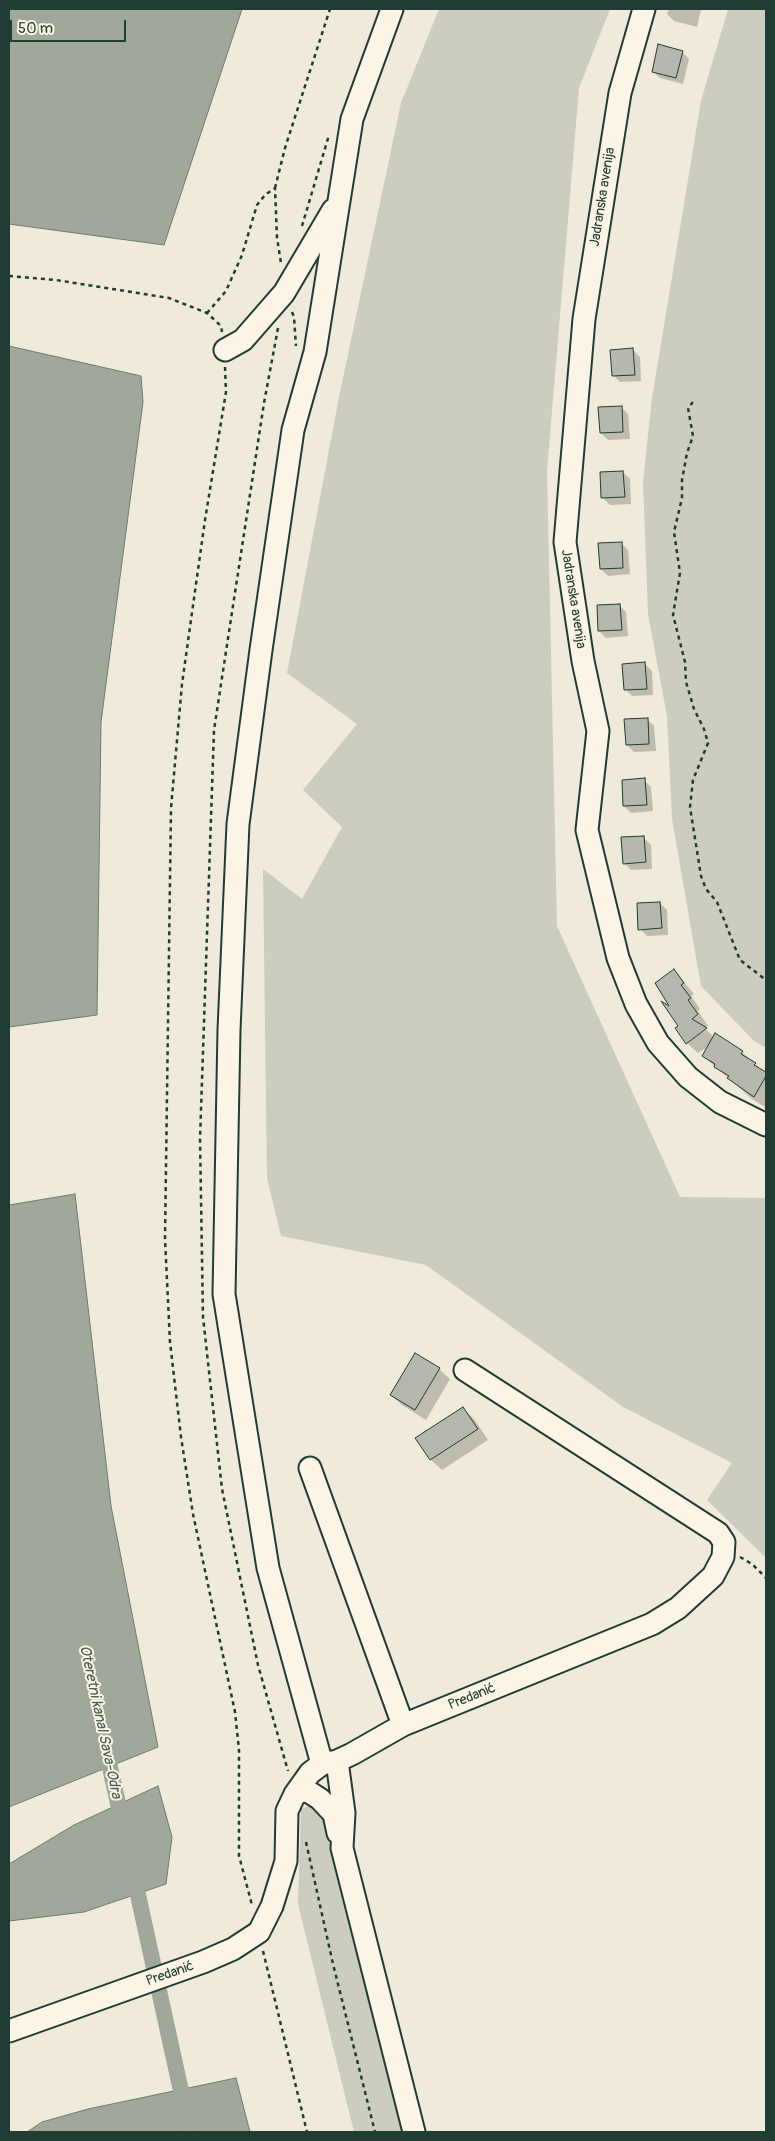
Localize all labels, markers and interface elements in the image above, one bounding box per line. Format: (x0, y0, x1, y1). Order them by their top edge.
scale bar (12, 10, 129, 42)
text: 50 m (18, 19, 53, 38)
street label: Jadranska avenija (587, 146, 619, 248)
street label: Jadranska avenija (557, 548, 589, 650)
water label: Oteretni kanal Sava-Odra (75, 1644, 125, 1800)
street label: Predanić (446, 1680, 498, 1714)
street label: Predanić (144, 1958, 196, 1990)

